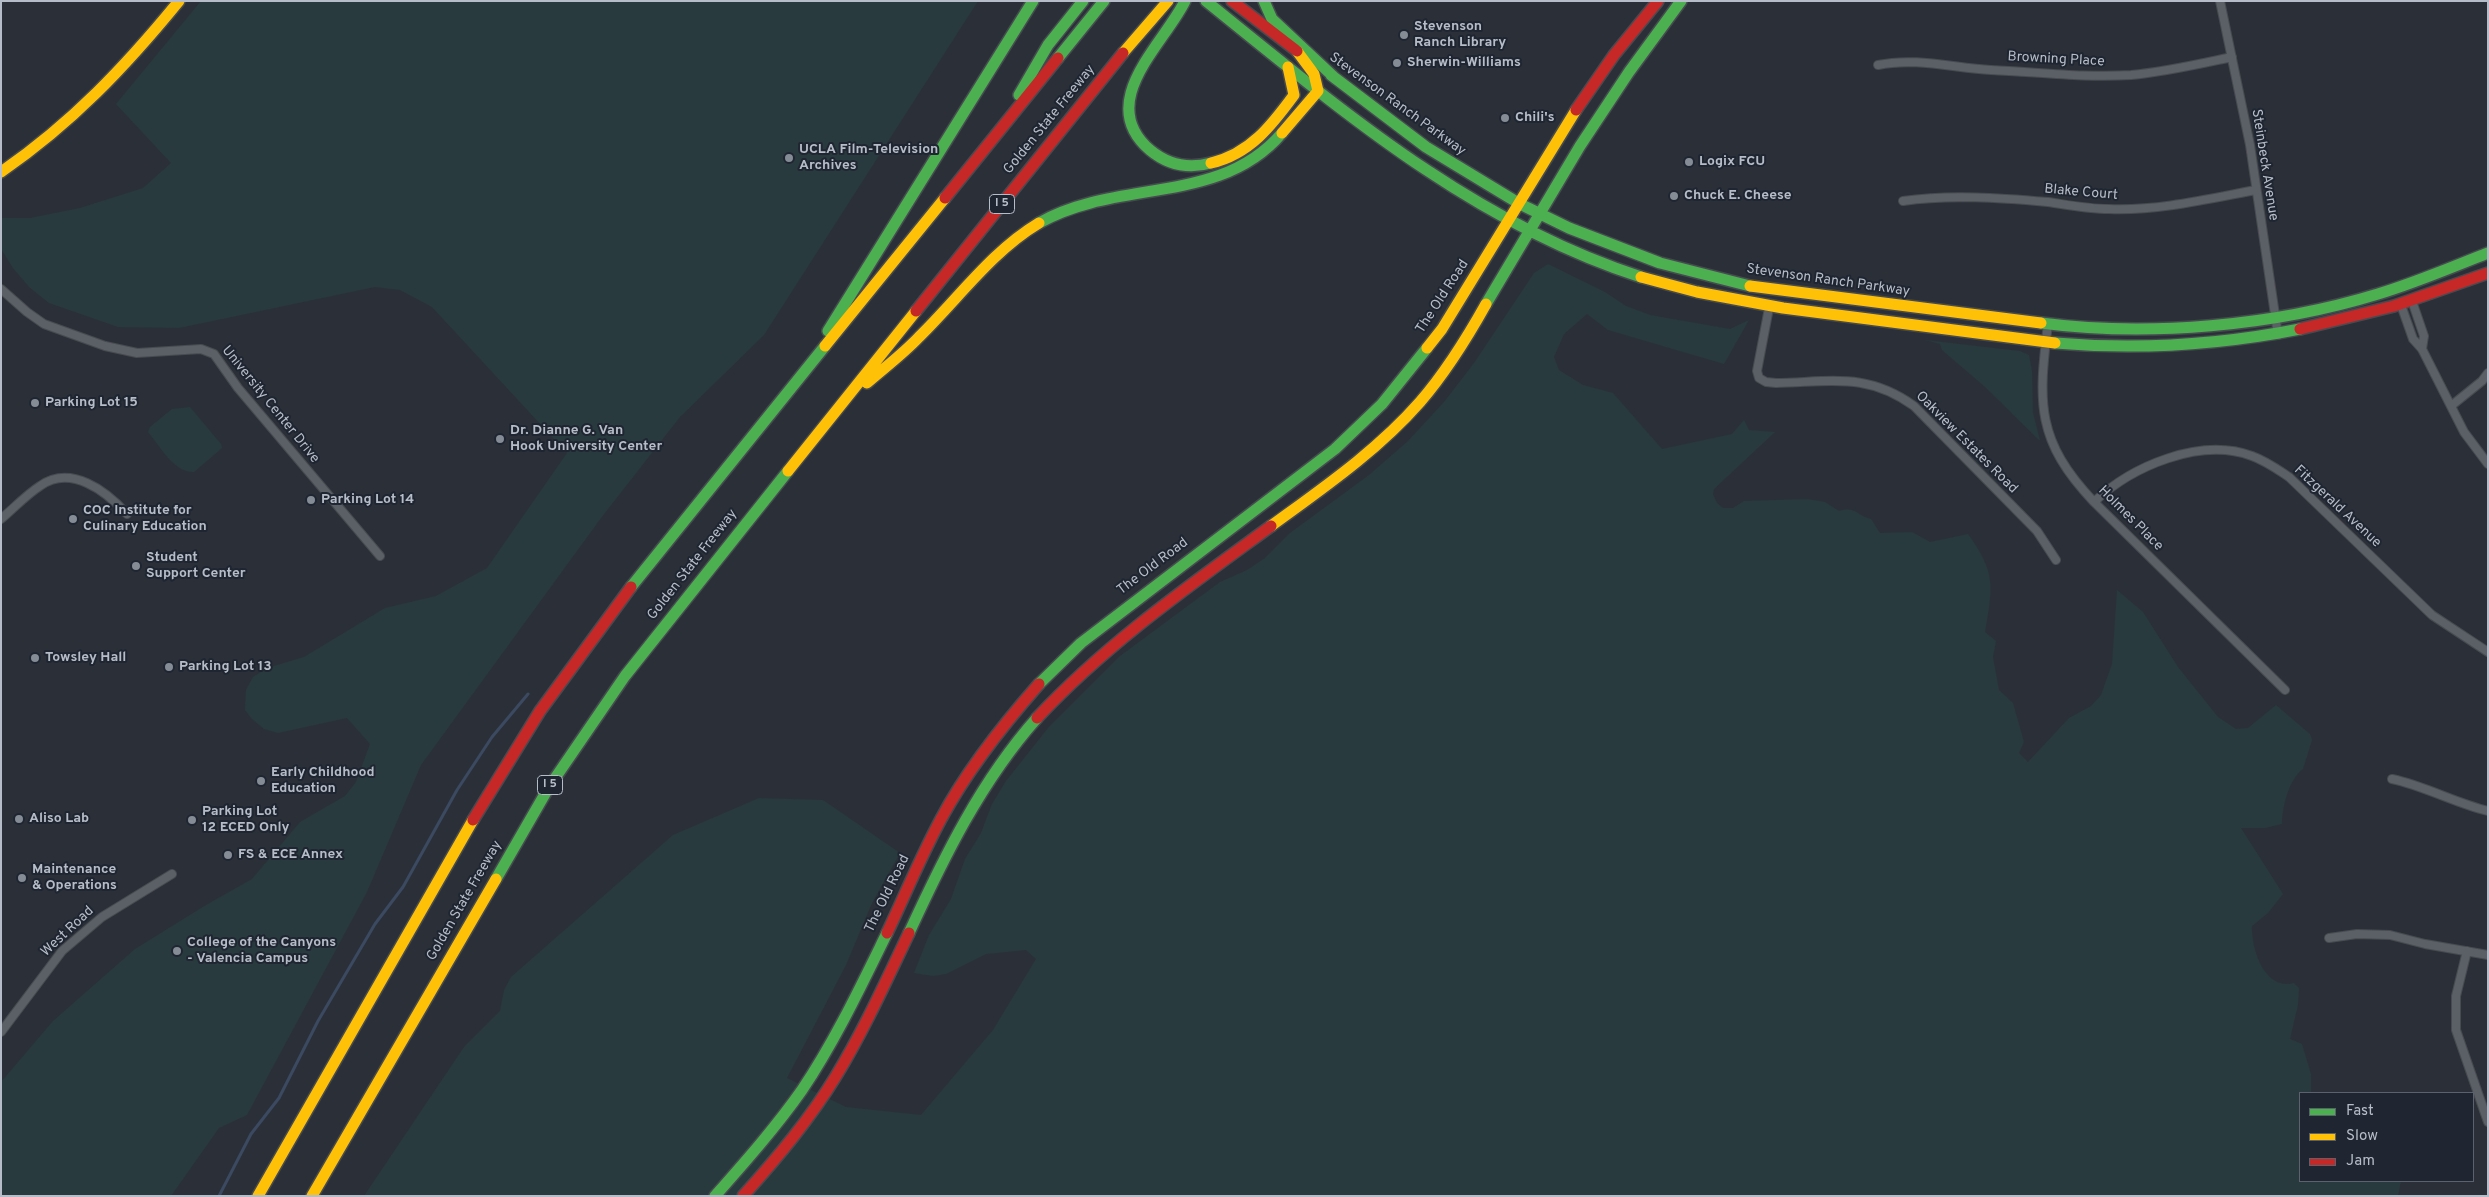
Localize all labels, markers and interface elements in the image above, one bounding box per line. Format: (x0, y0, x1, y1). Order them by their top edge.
place label: Stevenson Ranch Library (1414, 19, 1506, 52)
marker: Stevenson Ranch Library (1398, 29, 1410, 41)
street label: Browning Place (2007, 49, 2105, 71)
street label: Stevenson Ranch Parkway (1325, 50, 1469, 160)
place label: Sherwin-Williams (1407, 55, 1521, 71)
marker: Sherwin-Williams (1391, 57, 1403, 69)
street label: Golden State Freeway (1001, 62, 1099, 178)
street label: Steinbeck Avenue (2247, 108, 2281, 222)
place label: Chili's (1515, 110, 1555, 126)
marker: Chili's (1499, 112, 1511, 124)
place label: UCLA Film-Television Archives (799, 142, 938, 174)
marker: UCLA Film-Television Archives (783, 152, 795, 164)
place label: Logix FCU (1699, 154, 1765, 170)
marker: Logix FCU (1683, 156, 1695, 168)
street label: Blake Court (2043, 181, 2119, 205)
place label: Chuck E. Cheese (1684, 188, 1791, 204)
marker: Chuck E. Cheese (1668, 190, 1680, 202)
road number: I 5 (990, 194, 1014, 213)
street label: The Old Road (1413, 257, 1473, 337)
street label: Stevenson Ranch Parkway (1745, 261, 1911, 301)
street label: University Center Drive (217, 343, 323, 467)
street label: Oakview Estates Road (1911, 388, 2021, 498)
place label: Parking Lot 15 (45, 395, 138, 411)
marker: Parking Lot 15 (29, 397, 41, 409)
place label: Dr. Dianne G. Van Hook University Center (510, 423, 662, 456)
marker: Dr. Dianne G. Van Hook University Center (494, 433, 506, 445)
street label: Fitzgerald Avenue (2290, 462, 2384, 552)
street label: Holmes Place (2094, 483, 2166, 555)
place label: Parking Lot 14 (321, 492, 414, 508)
marker: Parking Lot 14 (305, 494, 317, 506)
place label: COC Institute for Culinary Education (83, 503, 207, 536)
street label: Golden State Freeway (644, 506, 742, 624)
marker: COC Institute for Culinary Education (67, 513, 79, 525)
street label: The Old Road (1114, 535, 1192, 599)
place label: Student Support Center (146, 550, 246, 582)
marker: Student Support Center (130, 560, 142, 572)
place label: Towsley Hall (45, 650, 126, 666)
marker: Towsley Hall (29, 652, 41, 664)
place label: Parking Lot 13 (179, 659, 272, 675)
marker: Parking Lot 13 (163, 661, 175, 673)
place label: Early Childhood Education (271, 765, 375, 798)
marker: Early Childhood Education (255, 775, 267, 787)
road number: I 5 (538, 776, 562, 794)
place label: Parking Lot 12 ECED Only (202, 804, 289, 836)
place label: Aliso Lab (29, 811, 89, 827)
marker: Aliso Lab (13, 813, 25, 825)
marker: Parking Lot 12 ECED Only (186, 814, 198, 826)
street label: Golden State Freeway (424, 838, 506, 964)
place label: FS & ECE Annex (238, 847, 343, 863)
marker: FS & ECE Annex (222, 849, 234, 861)
street label: The Old Road (862, 852, 914, 936)
place label: Maintenance & Operations (32, 862, 117, 894)
marker: Maintenance & Operations (16, 872, 28, 884)
street label: West Road (38, 903, 98, 961)
place label: College of the Canyons - Valencia Campus (187, 935, 336, 968)
marker: College of the Canyons - Valencia Campus (171, 945, 183, 957)
legend (2299, 1092, 2474, 1182)
text: Fast (2346, 1102, 2374, 1121)
text: Slow (2346, 1127, 2378, 1146)
text: Jam (2346, 1152, 2375, 1171)

